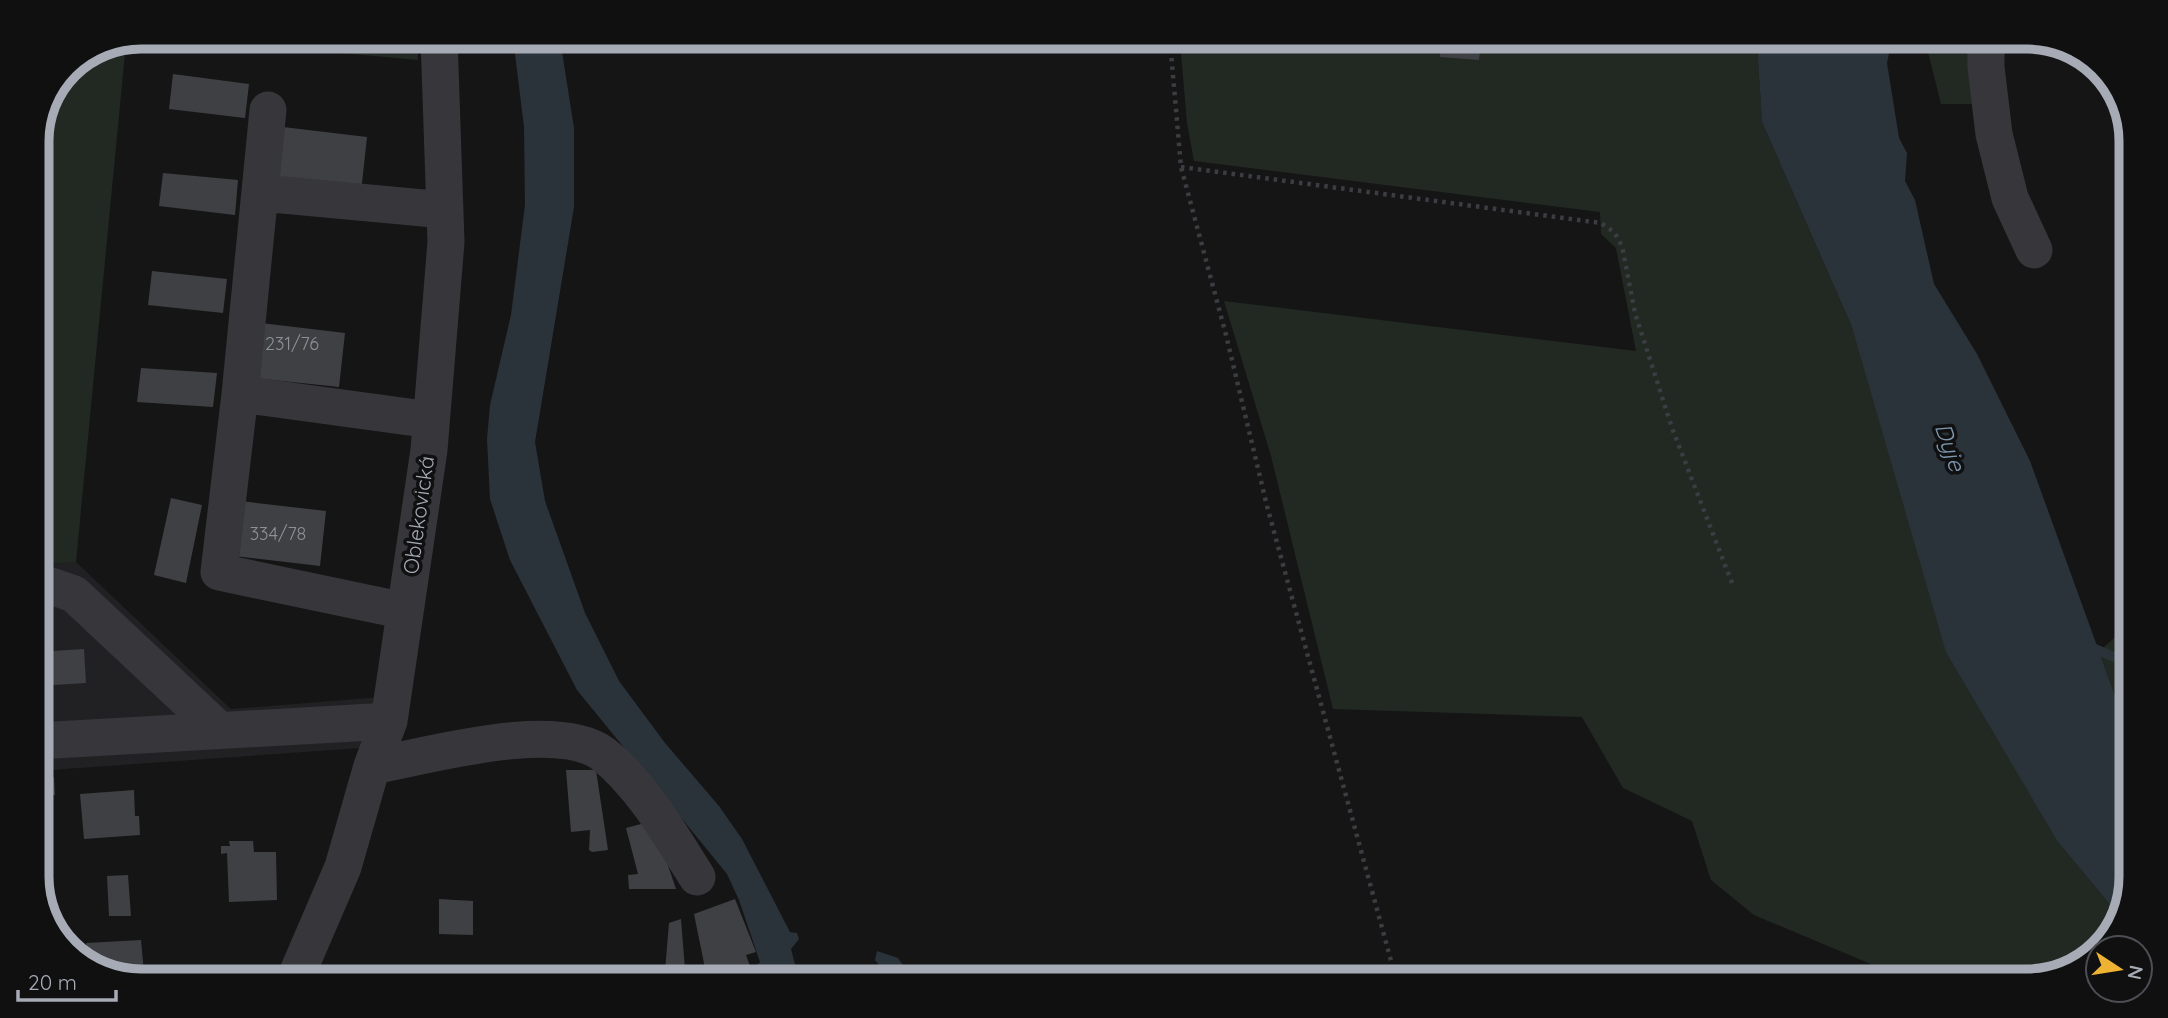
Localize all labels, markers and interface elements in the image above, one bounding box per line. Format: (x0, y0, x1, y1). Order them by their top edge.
house number: 231/76 (265, 332, 319, 355)
water label: Dyje (1929, 419, 1972, 476)
street label: Oblekovická (397, 454, 439, 576)
house number: 334/78 (250, 522, 306, 545)
north arrow (2084, 934, 2154, 1004)
scale bar (18, 958, 116, 1002)
text: N (2122, 963, 2149, 982)
text: 20 m (28, 969, 77, 995)

